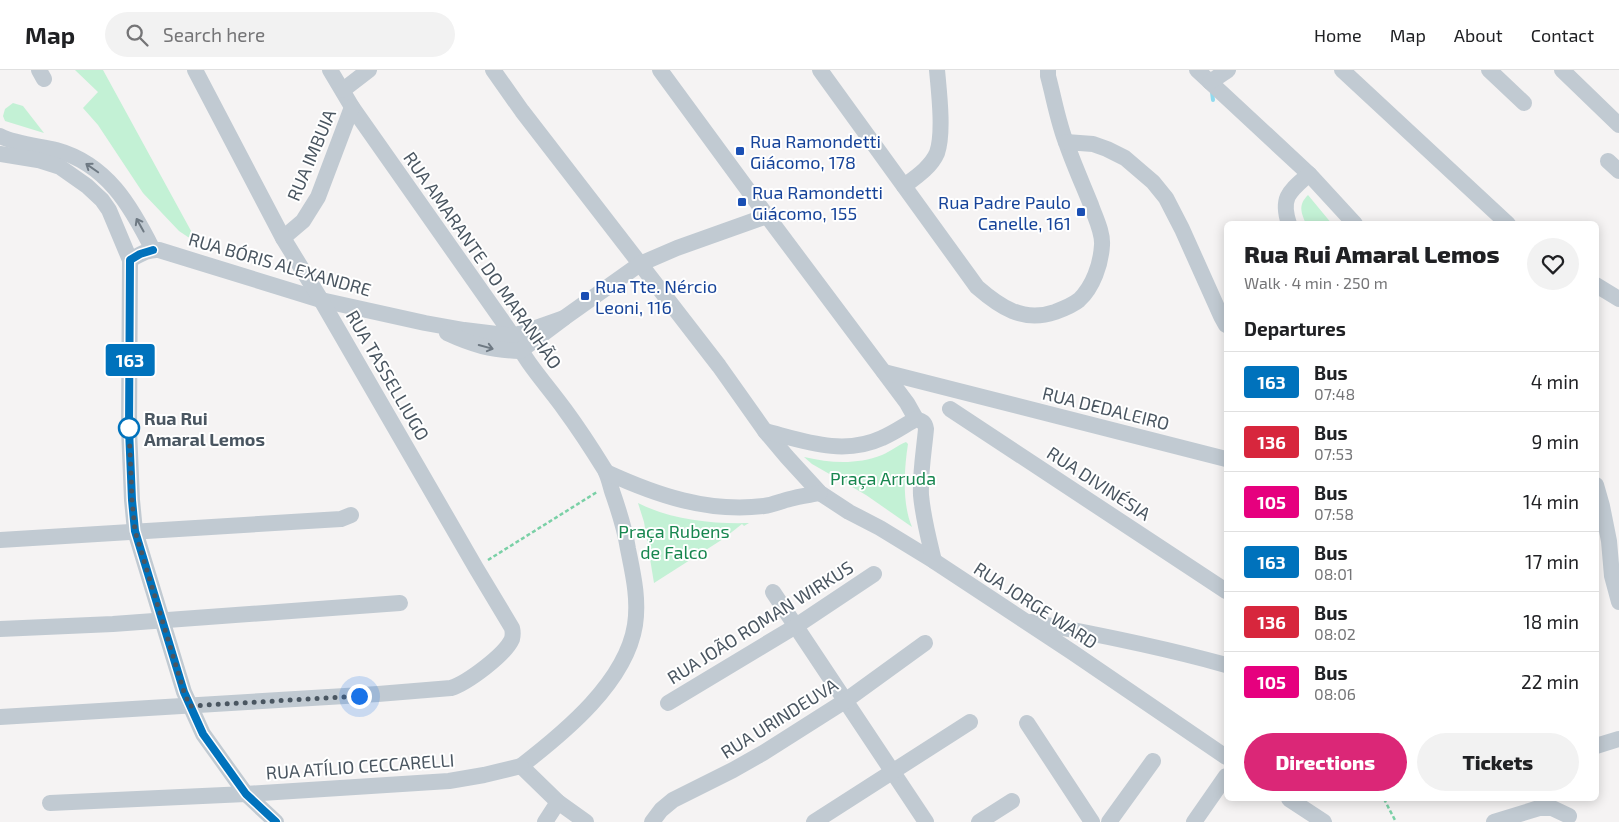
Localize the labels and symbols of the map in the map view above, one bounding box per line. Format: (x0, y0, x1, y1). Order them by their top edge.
street label: RUA IMBUIA (282, 105, 340, 204)
place label: Rua Ramondetti Giácomo, 178 (750, 130, 881, 173)
marker: Rua Ramondetti Giácomo, 178 (734, 145, 746, 157)
street label: RUA AMARANTE DO MARANHÃO (399, 147, 567, 373)
one-way arrow (85, 163, 99, 173)
place label: Rua Ramondetti Giácomo, 155 (752, 181, 883, 224)
place label: Rua Padre Paulo Canelle, 161 (938, 191, 1071, 234)
marker: Rua Ramondetti Giácomo, 155 (736, 196, 748, 208)
marker: Rua Padre Paulo Canelle, 161 (1075, 206, 1087, 218)
one-way arrow (135, 218, 144, 233)
street label: RUA BÓRIS ALEXANDRE (186, 227, 374, 301)
place label: Rua Tte. Nércio Leoni, 116 (595, 275, 717, 318)
marker: Rua Tte. Nércio Leoni, 116 (579, 290, 591, 302)
street label: RUA TASSELLIUGO (342, 306, 434, 444)
one-way arrow (478, 343, 494, 353)
line badge: 163 (101, 344, 159, 376)
street label: RUA DEDALEIRO (1040, 382, 1172, 434)
place label: Rua Rui Amaral Lemos (144, 407, 265, 450)
marker: Rua Rui Amaral Lemos (118, 417, 140, 439)
street label: RUA DIVINÉSIA (1043, 441, 1156, 525)
park label: Praça Arruda (830, 467, 936, 490)
park label: Praça Rubens de Falco (618, 520, 730, 563)
street label: RUA JOÃO ROMAN WIRKUS (663, 556, 857, 688)
street label: RUA JORGE WARD (970, 557, 1102, 653)
street label: RUA URINDEUVA (716, 673, 842, 763)
your location (347, 684, 372, 709)
street label: RUA ATÍLIO CECCARELLI (265, 748, 455, 784)

